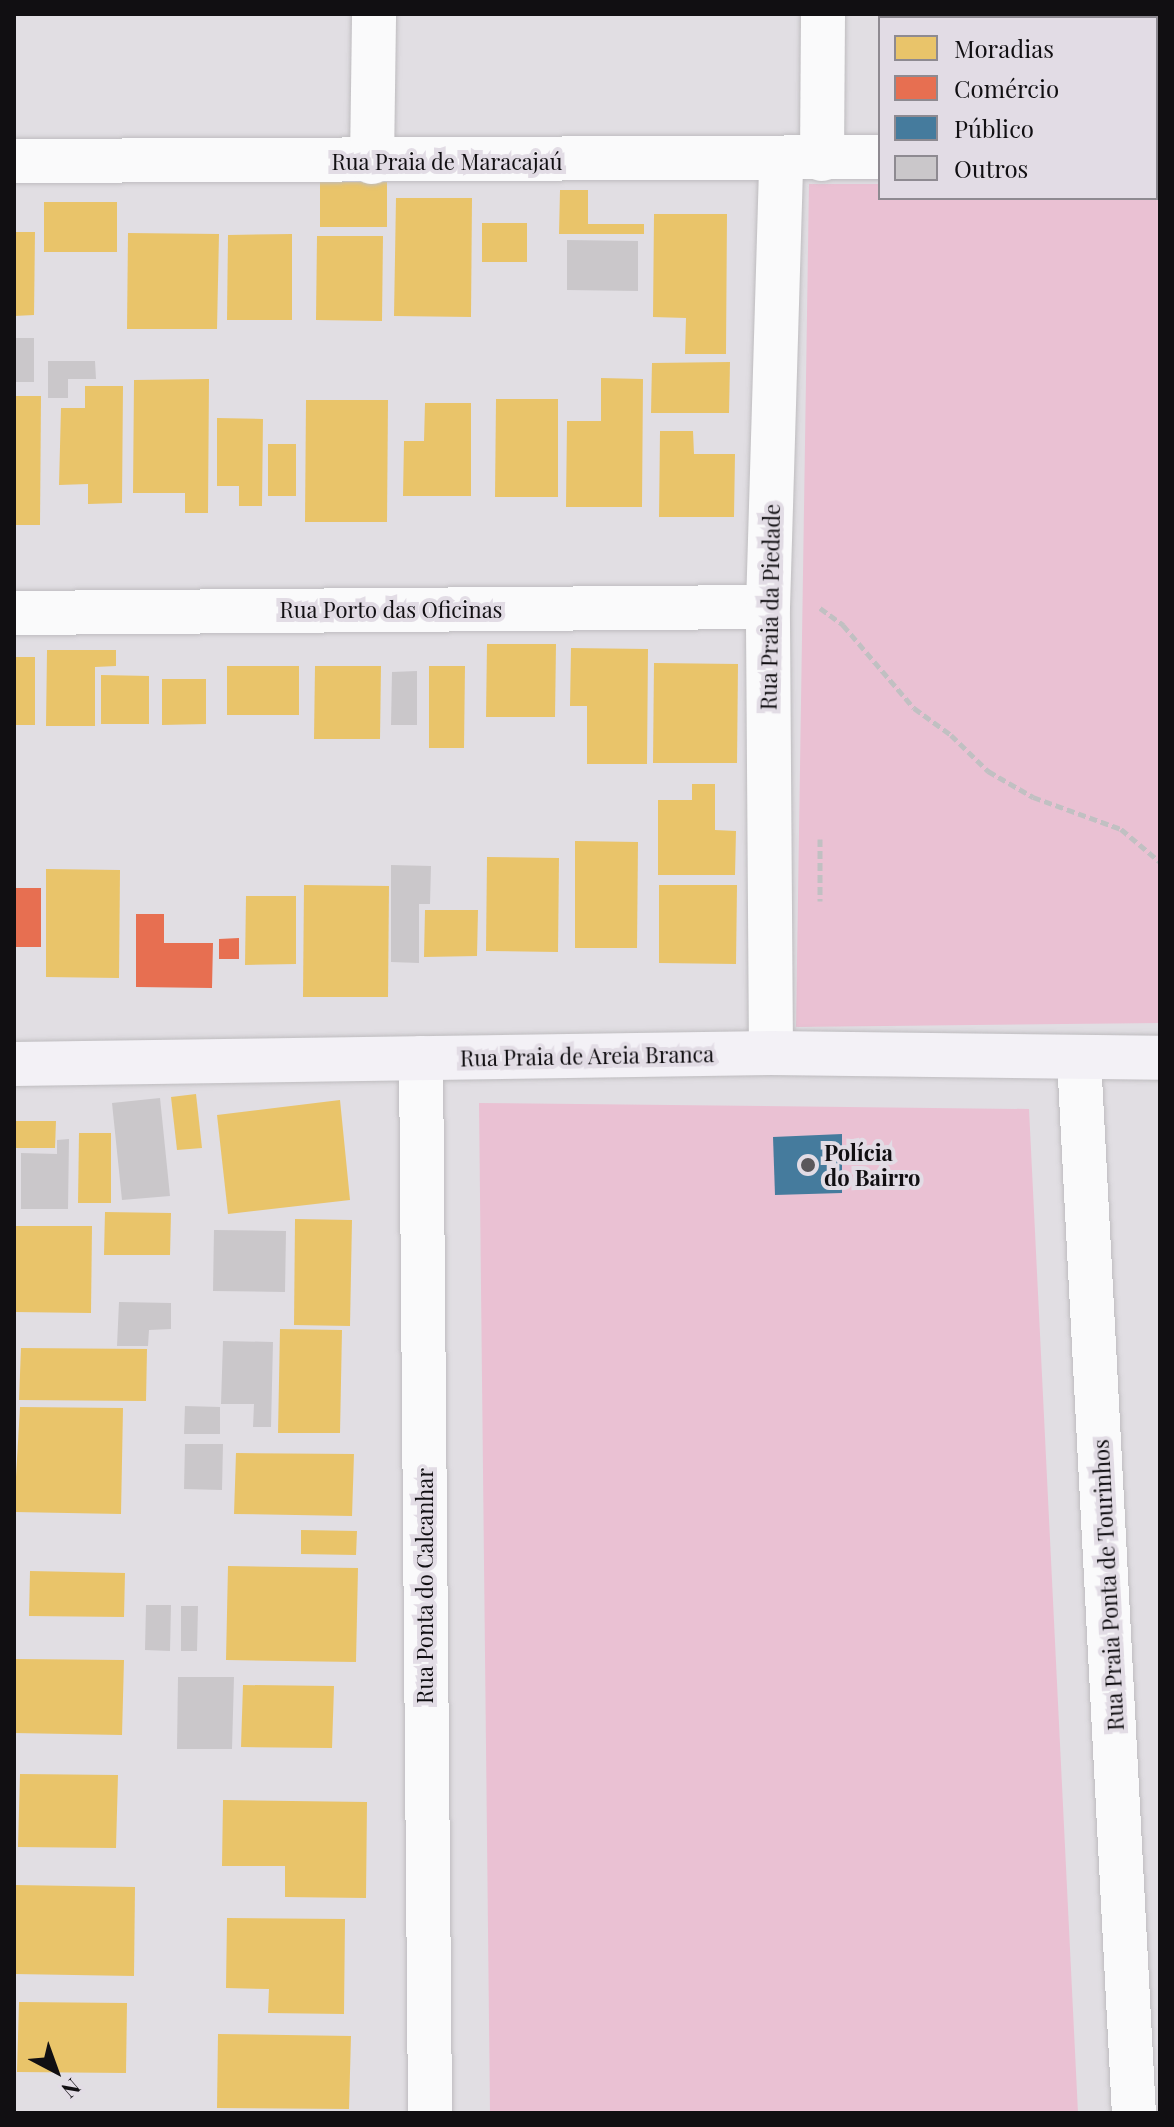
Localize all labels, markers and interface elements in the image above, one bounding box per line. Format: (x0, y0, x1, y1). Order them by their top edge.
legend (878, 16, 1158, 200)
text: Moradias (954, 32, 1054, 64)
text: Comércio (954, 72, 1059, 104)
text: Público (954, 112, 1034, 144)
street label: Rua Praia de Maracajaú (331, 149, 563, 175)
text: Outros (954, 152, 1028, 184)
street label: Rua Praia da Piedade (755, 503, 785, 711)
street label: Rua Porto das Oficinas (279, 597, 503, 623)
street label: Rua Praia de Areia Branca (459, 1041, 715, 1071)
place label: Polícia do Bairro (824, 1139, 920, 1190)
marker: Polícia do Bairro (799, 1156, 817, 1174)
street label: Rua Praia Ponta de Tourinhos (1087, 1438, 1129, 1732)
street label: Rua Ponta do Calcanhar (412, 1468, 438, 1704)
north arrow (16, 2031, 96, 2111)
text: N (56, 2073, 88, 2106)

